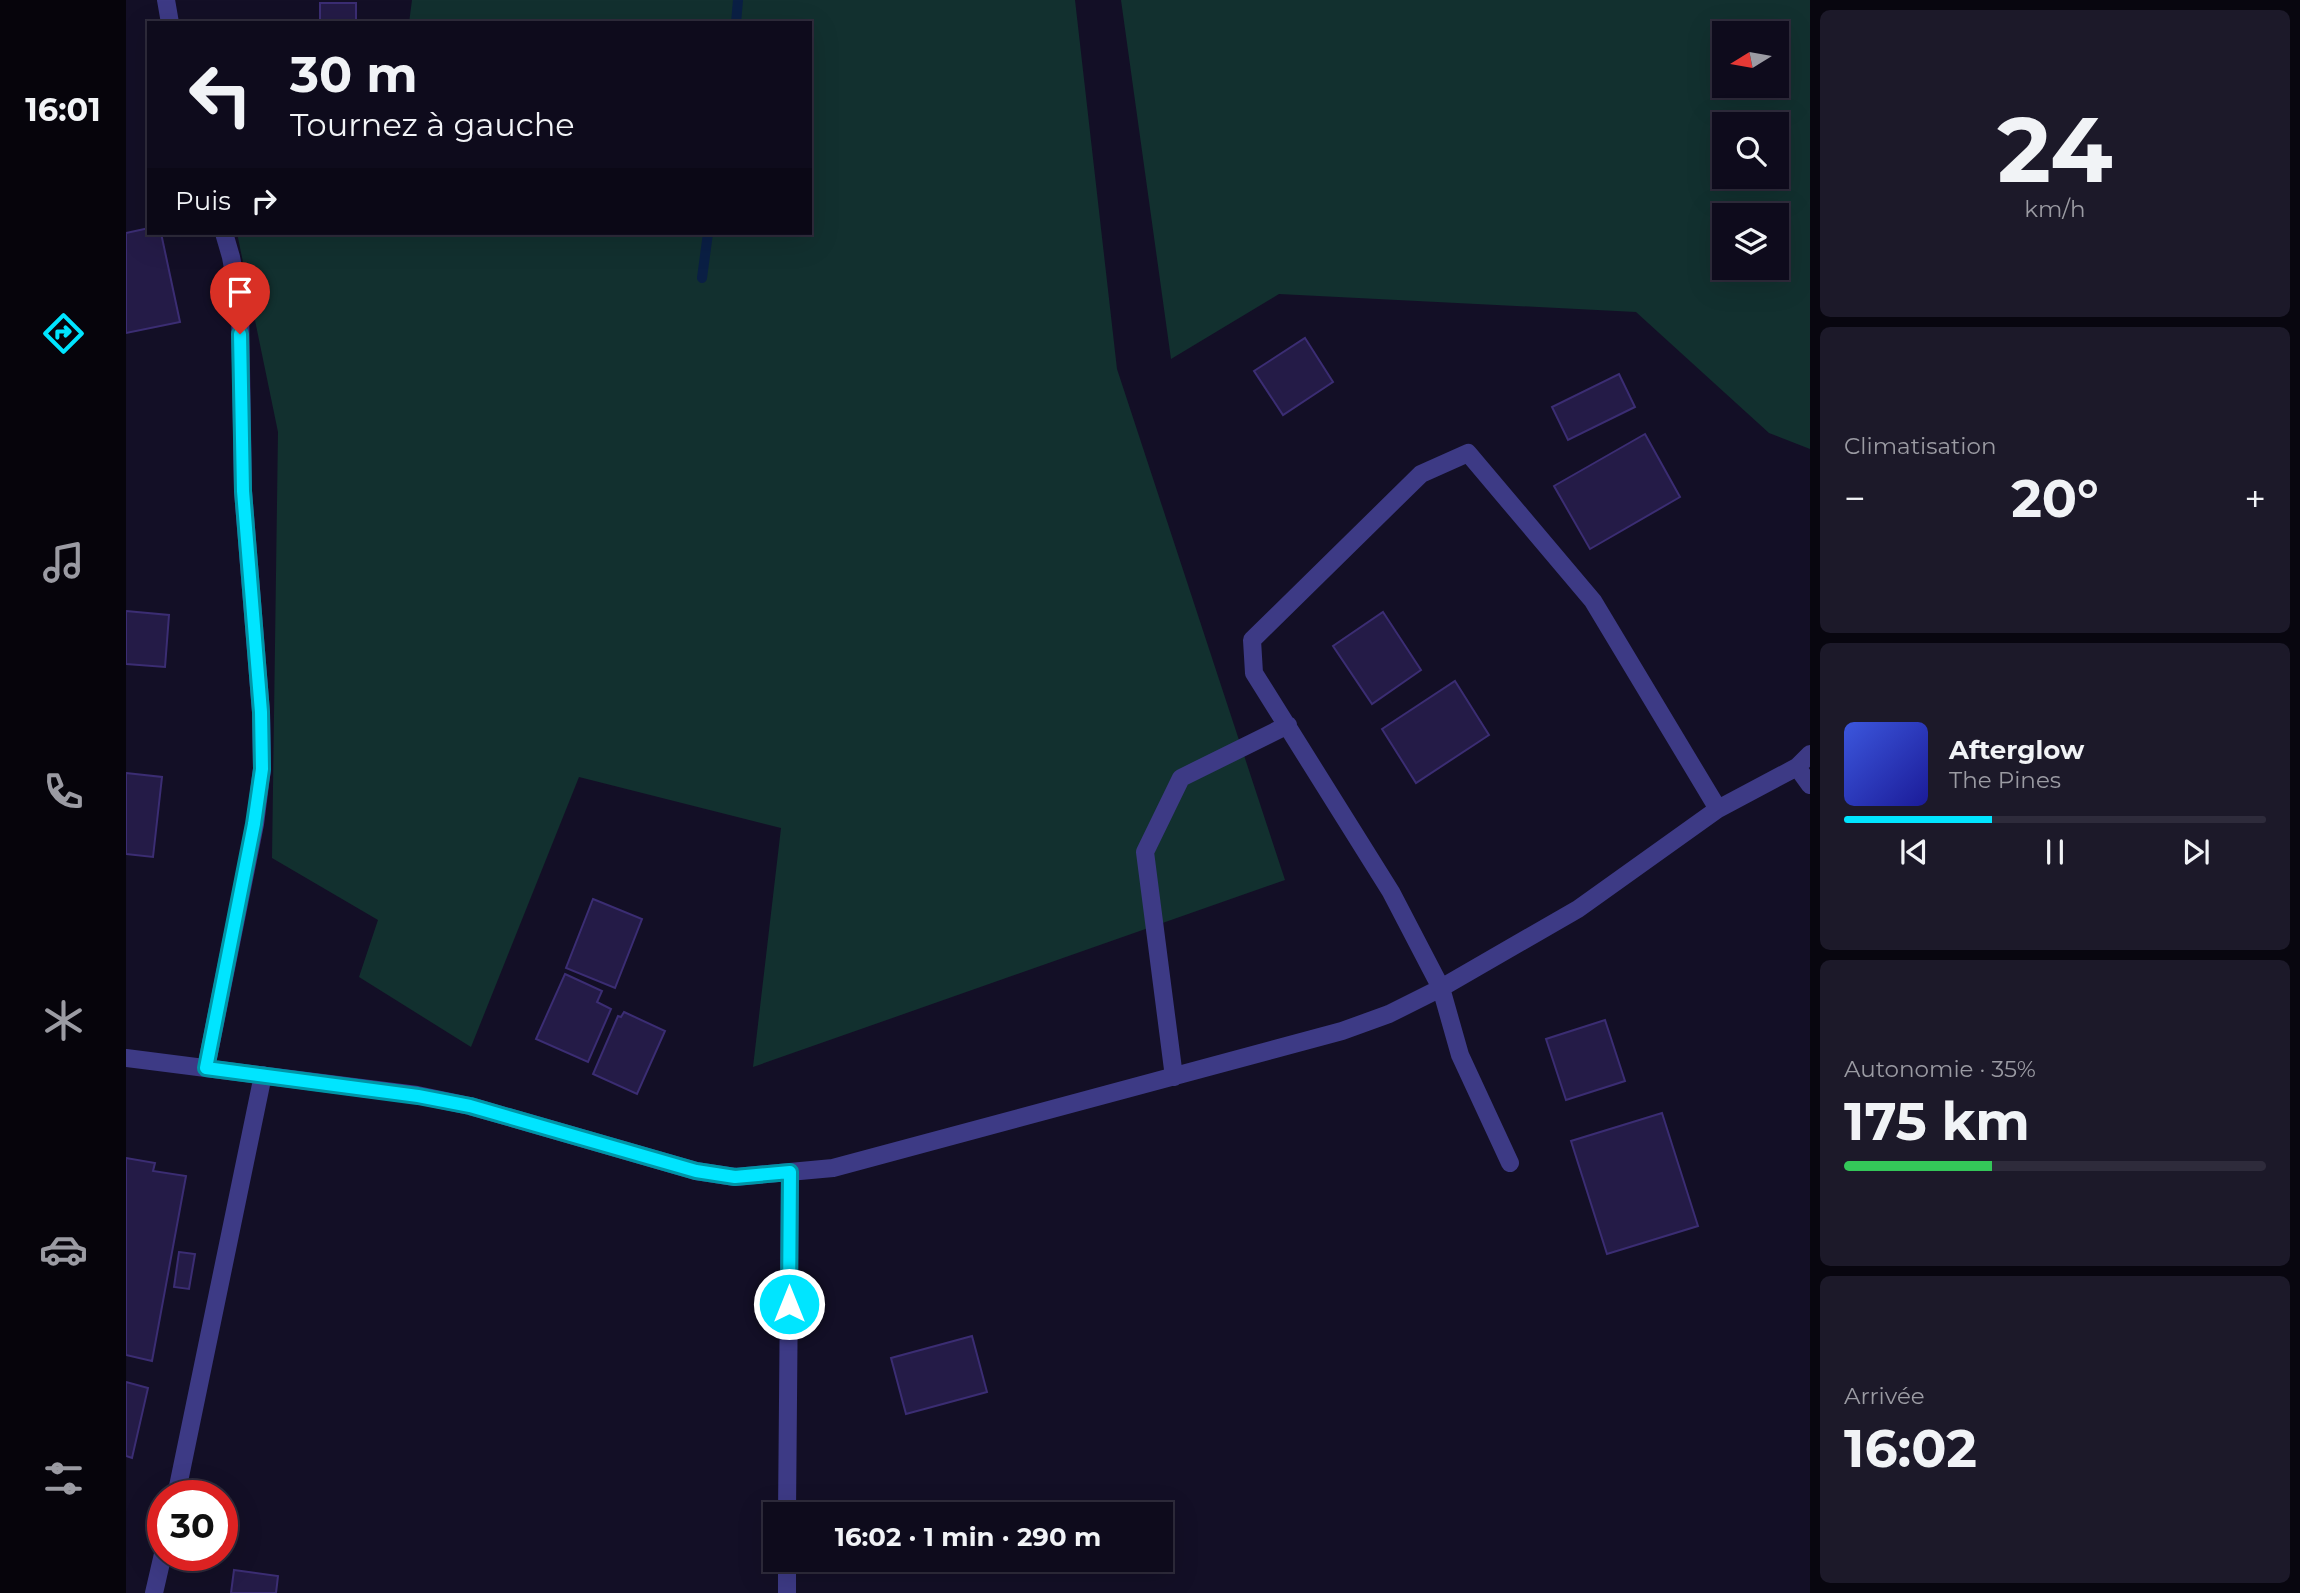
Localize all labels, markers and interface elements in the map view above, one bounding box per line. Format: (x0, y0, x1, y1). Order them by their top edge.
north arrow (1712, 21, 1788, 98)
map controls (1712, 21, 1789, 280)
text: 30 m (290, 45, 418, 104)
icon: left (175, 49, 266, 140)
text: 16:01 (25, 90, 101, 129)
text: 24 (1997, 94, 2113, 205)
text: Tournez à gauche (290, 105, 575, 144)
button: search (1712, 112, 1789, 189)
icon: right (245, 182, 283, 220)
text: Puis (175, 185, 231, 217)
text: km/h (2024, 195, 2086, 223)
button: layers (1712, 203, 1789, 280)
pin (210, 262, 270, 334)
icon: arrive (221, 273, 259, 311)
icon: directions (39, 309, 88, 358)
text: Climatisation (1844, 432, 1996, 460)
text: 20° (2011, 467, 2099, 530)
text: − (1844, 475, 1866, 522)
text: + (2244, 475, 2266, 522)
icon: music (39, 538, 88, 587)
text: Afterglow (1949, 734, 2084, 766)
text: The Pines (1949, 766, 2061, 794)
icon: phone (39, 767, 88, 816)
icon: previous (1895, 833, 1933, 871)
icon: pause (2036, 833, 2074, 871)
icon: next (2177, 833, 2215, 871)
icon: climate (39, 996, 88, 1045)
text: Autonomie · 35% (1844, 1055, 2036, 1083)
text: 175 km (1844, 1090, 2030, 1153)
icon: car (39, 1225, 88, 1274)
position arrow (752, 1267, 826, 1341)
text: Arrivée (1844, 1382, 1925, 1410)
text: 16:02 (1844, 1417, 1977, 1480)
icon: filters (39, 1454, 88, 1503)
speed limit sign: 30 (147, 1480, 238, 1571)
text: 16:02 · 1 min · 290 m (835, 1521, 1101, 1553)

